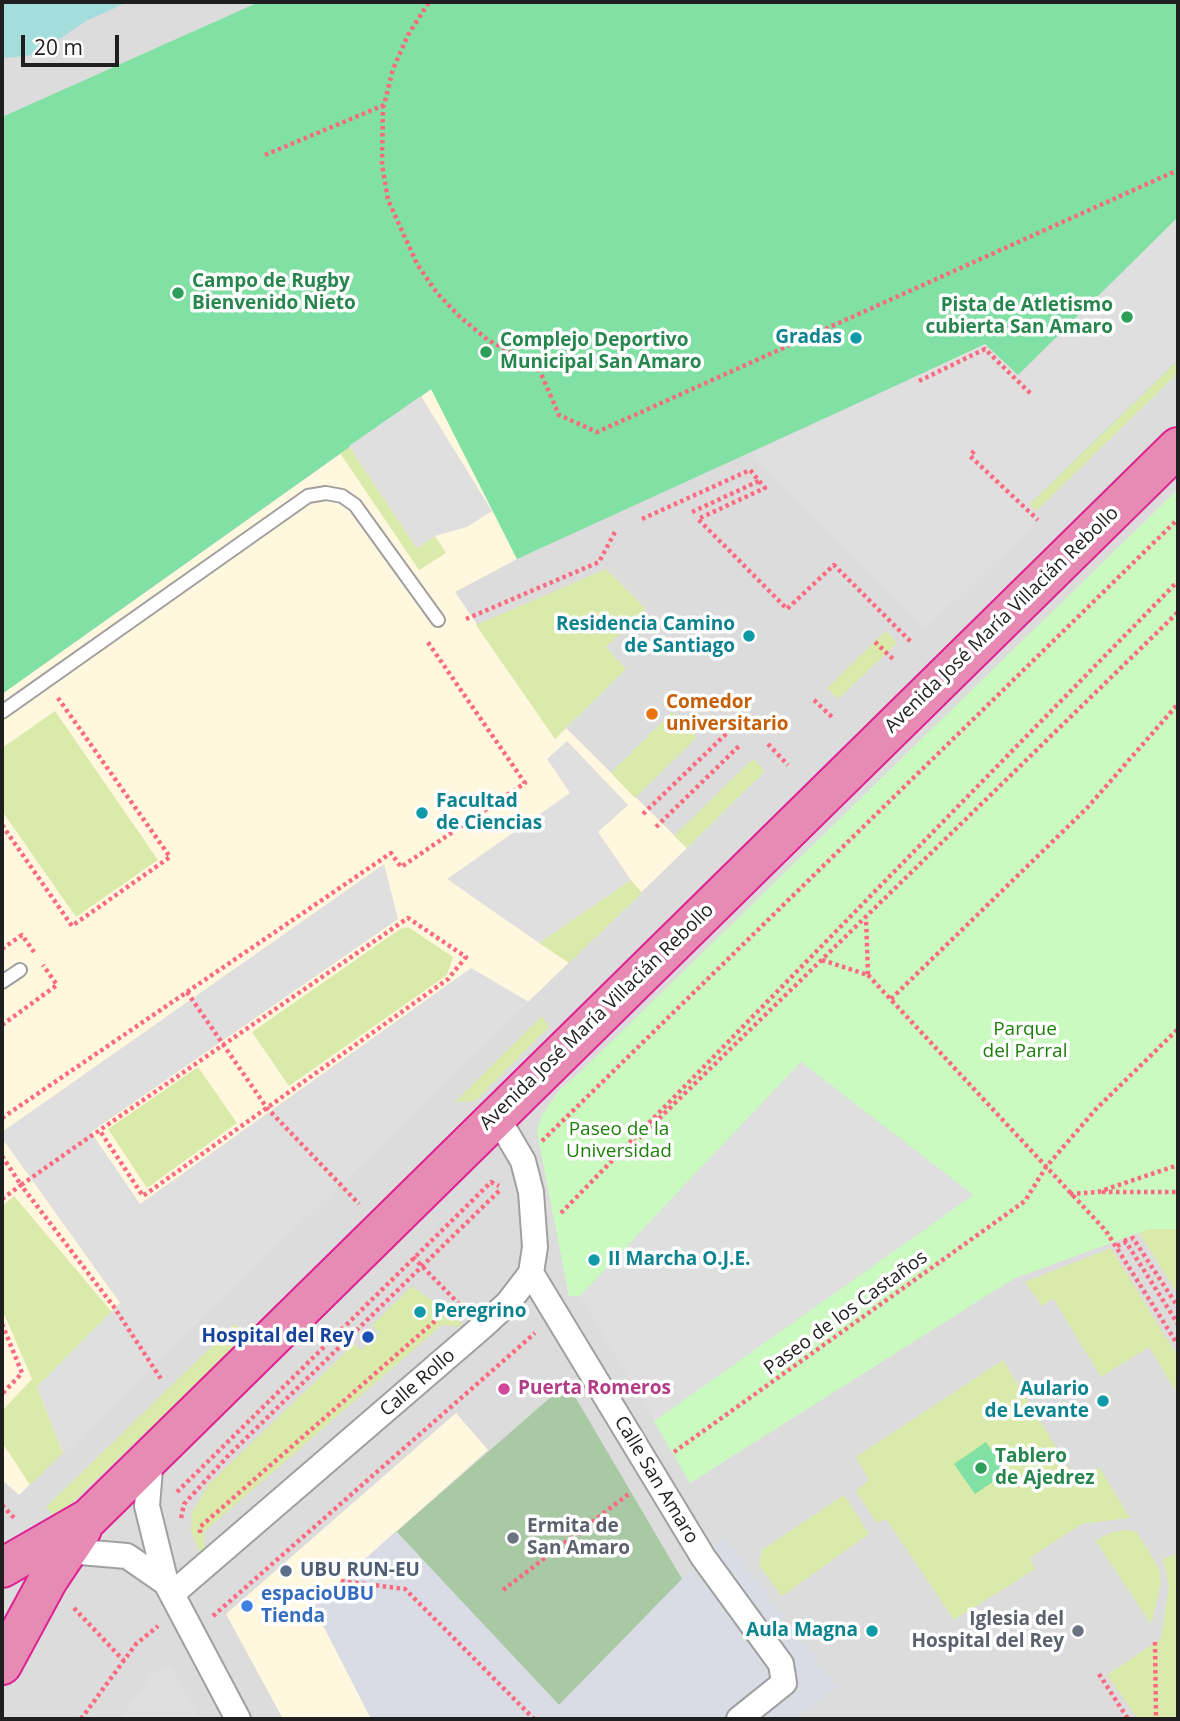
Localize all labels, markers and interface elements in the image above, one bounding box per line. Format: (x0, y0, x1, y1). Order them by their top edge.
scale bar (24, 21, 122, 65)
text: 20 m (34, 33, 83, 61)
place label: Campo de Rugby Bienvenido Nieto (192, 271, 356, 315)
marker: Campo de Rugby Bienvenido Nieto (170, 285, 186, 301)
place label: Pista de Atletismo cubierta San Amaro (925, 295, 1113, 339)
marker: Pista de Atletismo cubierta San Amaro (1119, 309, 1135, 325)
place label: Gradas (775, 327, 842, 349)
place label: Complejo Deportivo Municipal San Amaro (500, 330, 701, 374)
marker: Gradas (848, 330, 864, 346)
marker: Complejo Deportivo Municipal San Amaro (478, 344, 494, 360)
street label: Avenida José María Villacián Rebollo (880, 502, 1124, 738)
place label: Residencia Camino de Santiago (556, 614, 735, 658)
marker: Residencia Camino de Santiago (741, 628, 757, 644)
place label: Comedor universitario (666, 692, 789, 736)
marker: Comedor universitario (644, 706, 660, 722)
place label: Facultad de Ciencias (436, 791, 542, 835)
marker: Facultad de Ciencias (414, 805, 430, 821)
street label: Avenida José María Villacián Rebollo (475, 899, 719, 1135)
park label: Parque del Parral (983, 1019, 1067, 1063)
park label: Paseo de la Universidad (566, 1119, 672, 1163)
street label: Paseo de los Castaños (760, 1246, 932, 1380)
place label: II Marcha O.J.E. (608, 1249, 751, 1271)
marker: II Marcha O.J.E. (586, 1252, 602, 1268)
place label: Peregrino (434, 1301, 526, 1323)
marker: Peregrino (412, 1304, 428, 1320)
place label: Hospital del Rey (201, 1326, 354, 1348)
marker: Hospital del Rey (360, 1329, 376, 1345)
street label: Calle Rollo (376, 1344, 460, 1422)
place label: Puerta Romeros (518, 1378, 671, 1400)
place label: Aulario de Levante (985, 1379, 1089, 1423)
marker: Puerta Romeros (496, 1381, 512, 1397)
marker: Aulario de Levante (1095, 1393, 1111, 1409)
street label: Calle San Amaro (609, 1412, 703, 1548)
place label: Tablero de Ajedrez (995, 1446, 1094, 1490)
marker: Tablero de Ajedrez (973, 1460, 989, 1476)
place label: Ermita de San Amaro (527, 1516, 630, 1560)
marker: Ermita de San Amaro (505, 1530, 521, 1546)
place label: UBU RUN-EU (300, 1560, 420, 1582)
marker: UBU RUN-EU (278, 1563, 294, 1579)
place label: espacioUBU Tienda (261, 1584, 374, 1628)
marker: espacioUBU Tienda (239, 1598, 255, 1614)
place label: Iglesia del Hospital del Rey (911, 1609, 1064, 1653)
place label: Aula Magna (746, 1620, 858, 1642)
marker: Aula Magna (864, 1623, 880, 1639)
marker: Iglesia del Hospital del Rey (1070, 1623, 1086, 1639)

